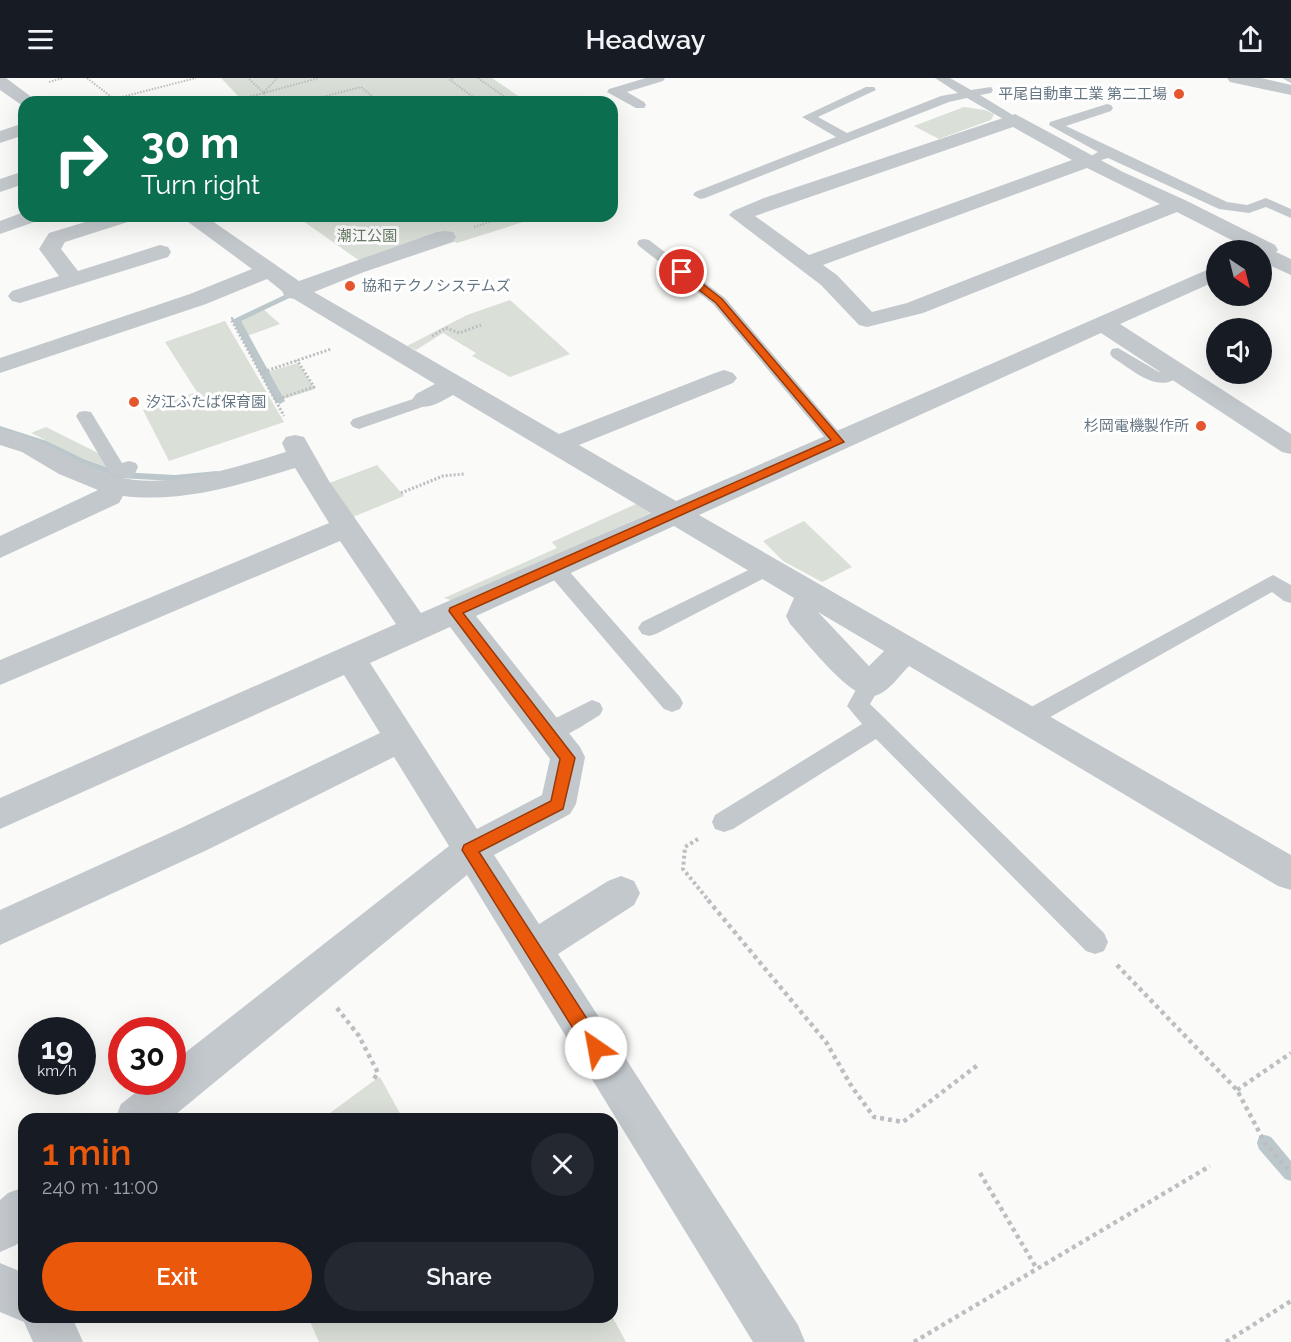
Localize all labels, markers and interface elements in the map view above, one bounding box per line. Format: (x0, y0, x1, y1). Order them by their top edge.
icon: menu (24, 23, 57, 56)
icon: share (1234, 23, 1267, 56)
text: Headway (586, 24, 705, 55)
place label: 平尾自動車工業 第二工場 (998, 85, 1167, 103)
marker: 平尾自動車工業 第二工場 (1172, 87, 1186, 101)
text: 30 m (141, 119, 239, 168)
icon: right (42, 120, 120, 198)
text: Turn right (141, 169, 260, 200)
park label: 潮江公園 (337, 227, 397, 245)
north arrow (1206, 240, 1272, 306)
map controls (1206, 240, 1272, 384)
pin (656, 246, 707, 297)
icon: arrive (665, 255, 698, 288)
place label: 協和テクノシステムズ (362, 277, 511, 295)
marker: 協和テクノシステムズ (343, 279, 357, 293)
button: sound (1206, 318, 1272, 384)
place label: 汐江ふたば保育園 (146, 393, 266, 411)
marker: 汐江ふたば保育園 (127, 395, 141, 409)
place label: 杉岡電機製作所 (1084, 417, 1189, 435)
marker: 杉岡電機製作所 (1194, 419, 1208, 433)
position arrow (564, 1016, 628, 1080)
speed limit sign: 30 (108, 1017, 186, 1095)
text: 19 (41, 1031, 73, 1066)
text: km/h (37, 1062, 77, 1080)
text: 1 min (42, 1131, 131, 1173)
button: close (531, 1133, 594, 1196)
text: 240 m · 11:00 (42, 1175, 158, 1199)
button: Exit (42, 1242, 312, 1311)
button: Share (324, 1242, 594, 1311)

